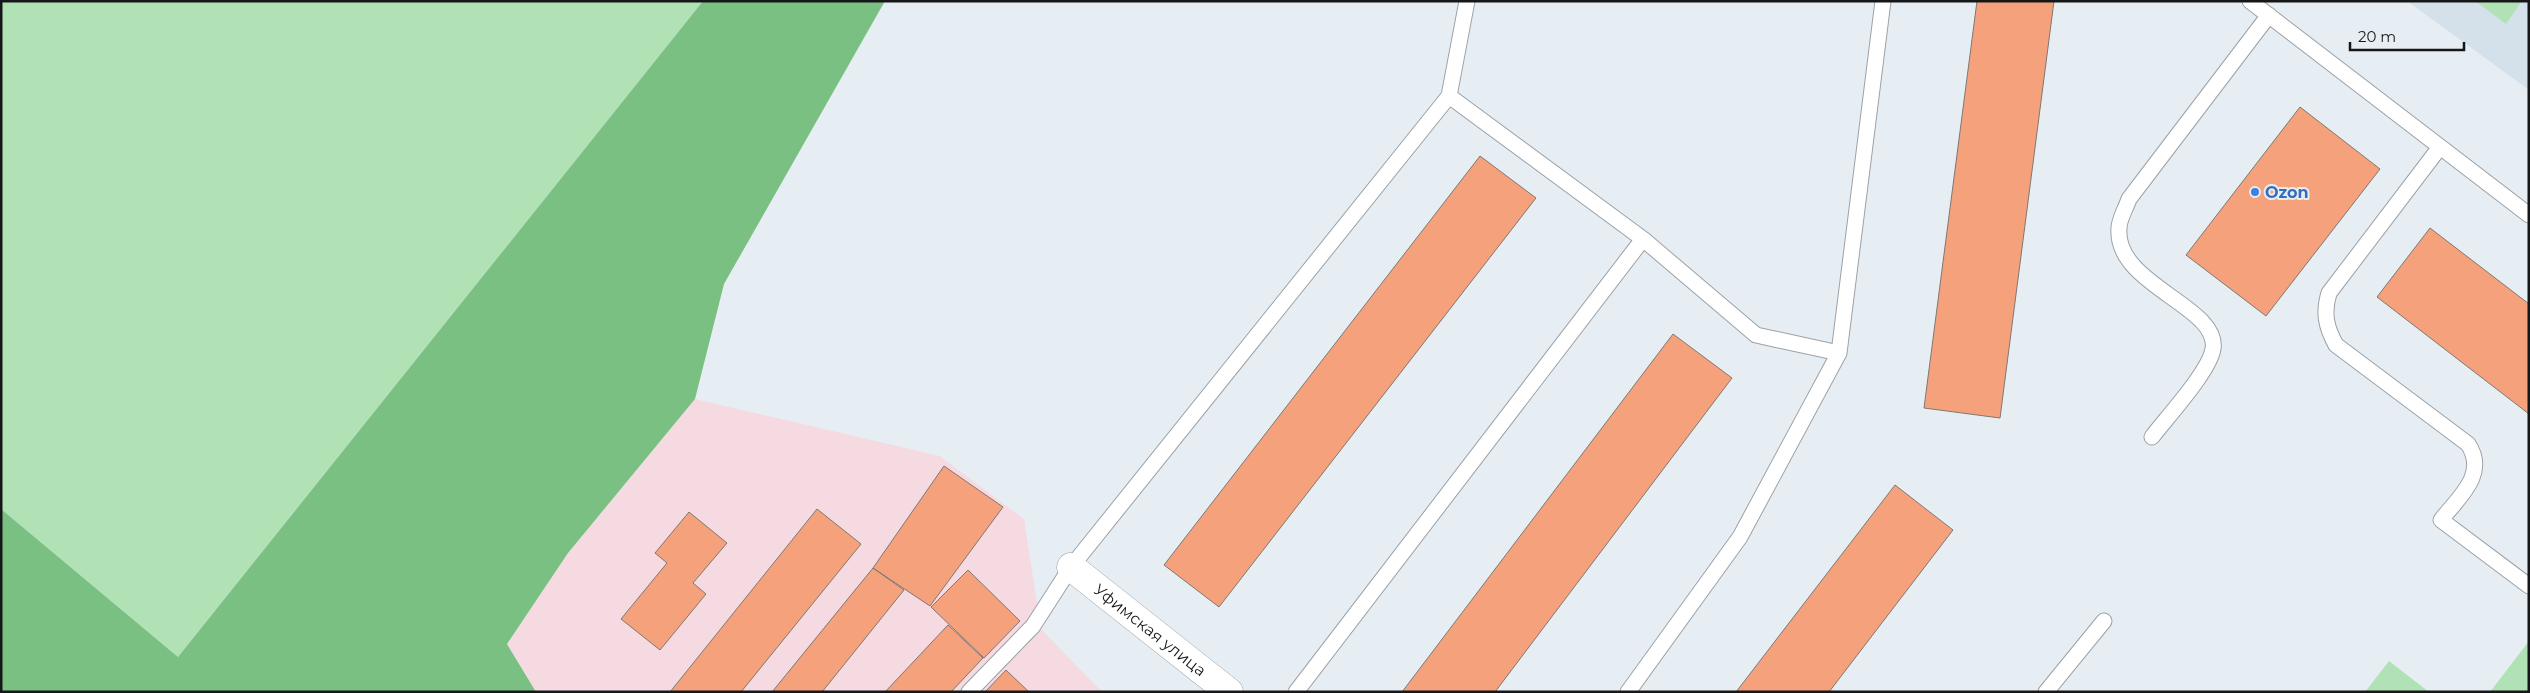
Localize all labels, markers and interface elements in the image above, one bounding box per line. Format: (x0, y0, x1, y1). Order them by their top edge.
scale bar (2350, 20, 2464, 52)
text: 20 m (2358, 27, 2396, 46)
place label: Ozon (2265, 183, 2309, 202)
marker: Ozon (2249, 186, 2261, 198)
street label: Уфимская улица (1090, 580, 1210, 680)

